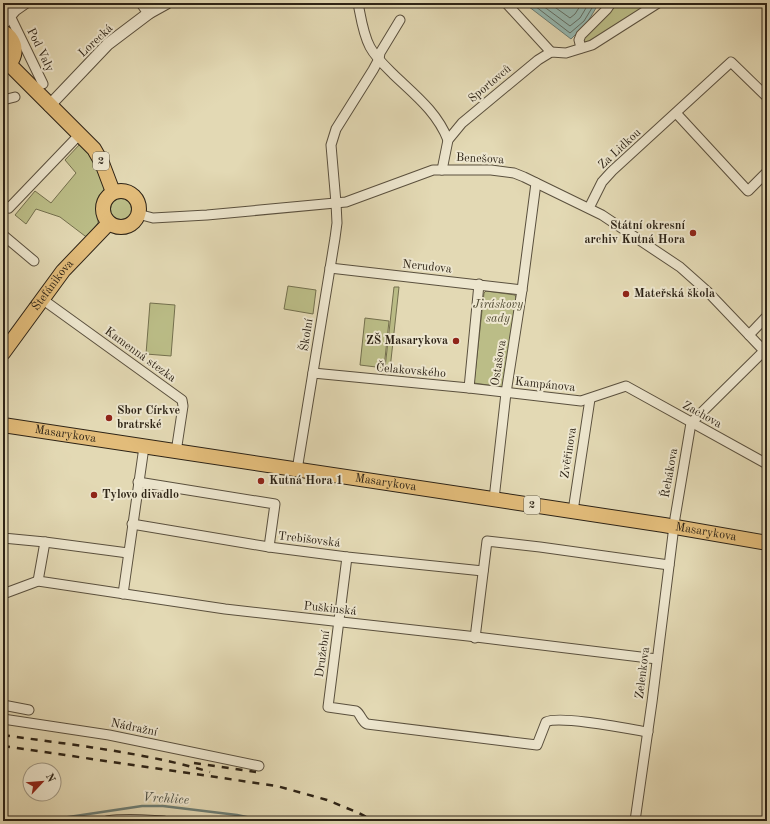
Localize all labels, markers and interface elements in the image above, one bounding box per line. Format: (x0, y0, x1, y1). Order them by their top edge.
street label: Lorecká (77, 22, 115, 60)
street label: Pod Valy (24, 26, 56, 74)
street label: Sportovců (466, 62, 514, 105)
street label: Za Lidkou (596, 126, 644, 172)
road number: 2 (93, 152, 109, 170)
street label: Benešova (456, 152, 505, 166)
place label: Státní okresní archiv Kutná Hora (585, 220, 685, 246)
marker: Státní okresní archiv Kutná Hora (688, 228, 698, 238)
street label: Štefánikova (27, 258, 76, 313)
street label: Nerudova (402, 258, 452, 276)
place label: Mateřská škola (634, 288, 715, 300)
marker: Mateřská škola (621, 289, 631, 299)
park label: Jiráskovy sady (473, 299, 524, 325)
street label: Školní (295, 317, 316, 352)
street label: Kamenná stezka (102, 325, 178, 385)
place label: ZŠ Masarykova (366, 332, 448, 347)
marker: ZŠ Masarykova (451, 336, 461, 346)
street label: Ostašova (489, 339, 509, 387)
street label: Čelakovského (375, 358, 447, 380)
street label: Kampánova (514, 376, 576, 394)
street label: Zachova (680, 399, 724, 431)
place label: Sbor Církve bratrské (117, 405, 180, 431)
marker: Sbor Církve bratrské (104, 413, 114, 423)
street label: Masarykova (34, 424, 97, 445)
street label: Zvěřinova (559, 427, 579, 479)
street label: Řehákova (656, 446, 680, 499)
street label: Masarykova (354, 472, 417, 493)
place label: Kutná Hora 1 (269, 475, 343, 487)
marker: Kutná Hora 1 (256, 476, 266, 486)
place label: Tylovo divadlo (102, 489, 179, 501)
marker: Tylovo divadlo (89, 490, 99, 500)
road number: 2 (524, 496, 540, 514)
street label: Masarykova (674, 521, 738, 544)
street label: Trebišovská (277, 530, 341, 550)
street label: Puškinská (303, 600, 357, 618)
street label: Družební (314, 629, 332, 678)
street label: Zelenkova (634, 646, 652, 700)
street label: Nádražní (110, 717, 159, 739)
north arrow (22, 762, 62, 802)
text: N (43, 772, 57, 785)
water label: Vrchlice (142, 791, 190, 807)

